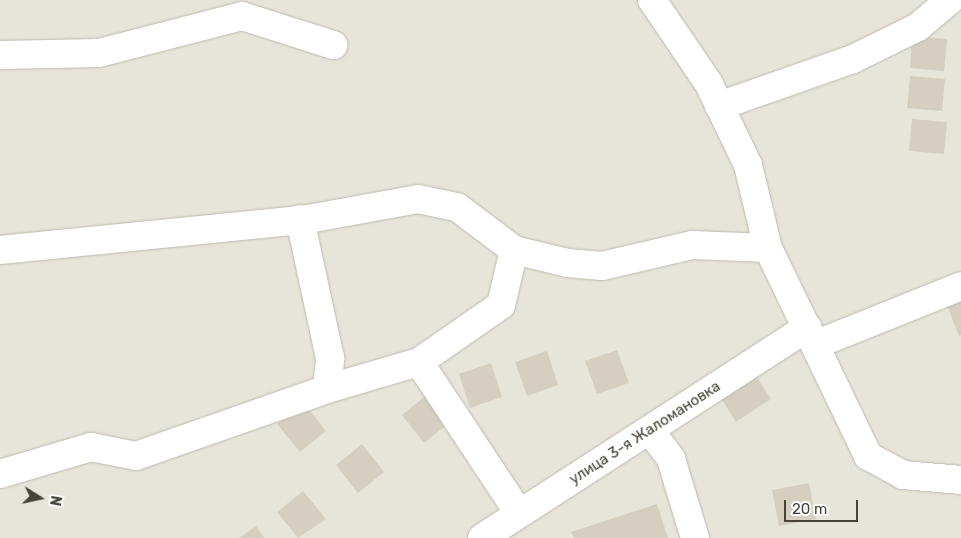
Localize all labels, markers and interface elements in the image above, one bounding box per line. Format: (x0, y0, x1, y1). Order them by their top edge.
street label: улица 3-я Жаломановка (566, 377, 724, 489)
north arrow (15, 473, 65, 523)
scale bar (786, 490, 860, 522)
text: N (46, 494, 65, 507)
text: 20 m (792, 500, 827, 518)

